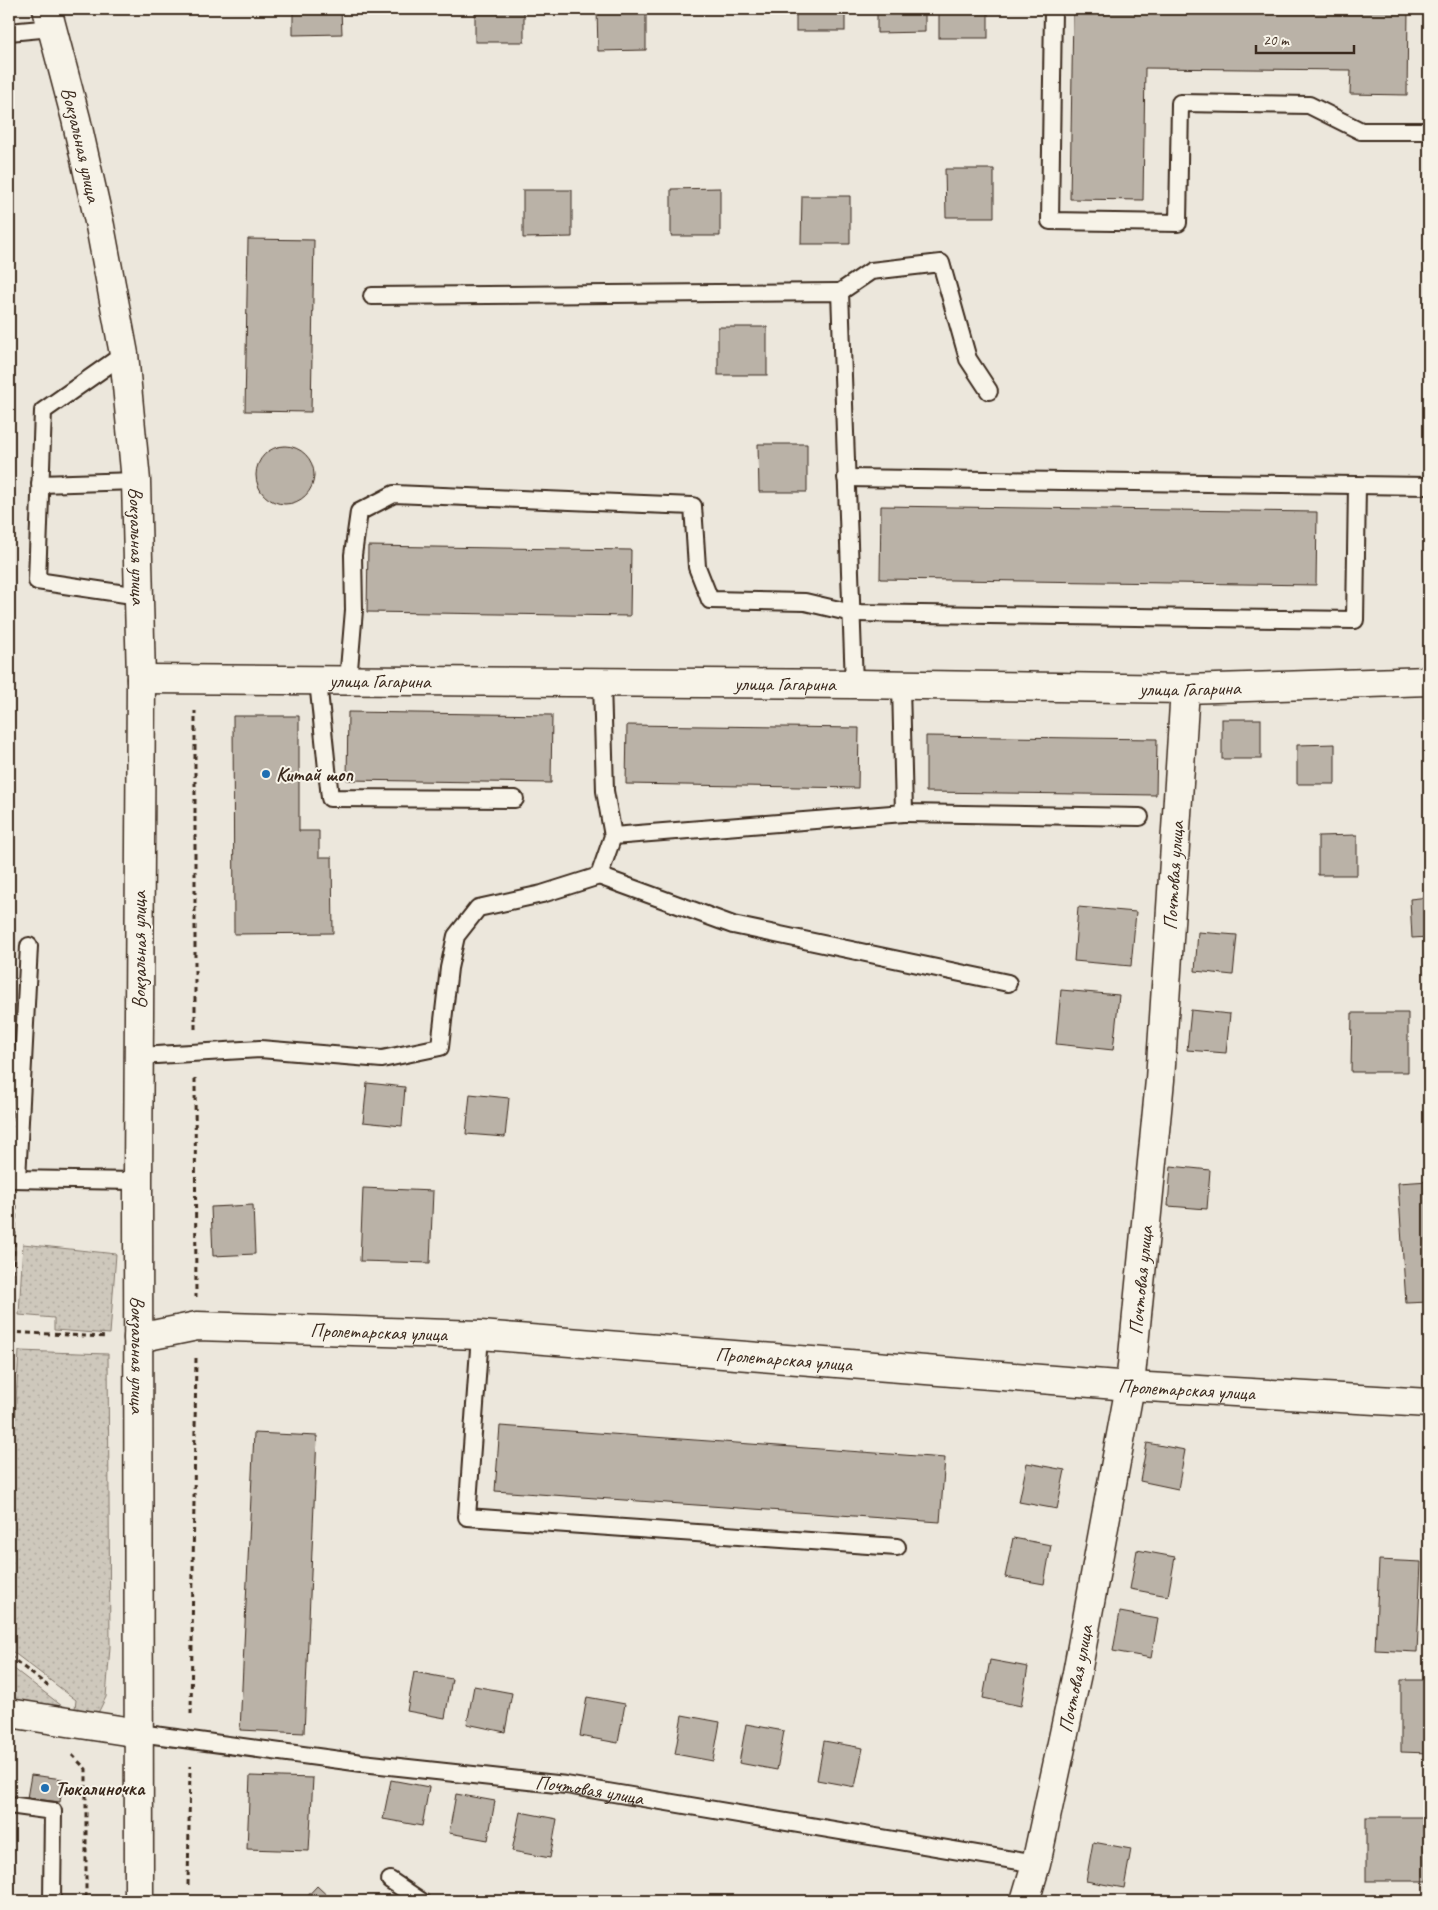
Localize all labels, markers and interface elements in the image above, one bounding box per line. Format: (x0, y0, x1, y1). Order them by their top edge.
scale bar (1256, 22, 1353, 54)
text: 20 m (1263, 31, 1290, 50)
street label: Вокзальная улица (56, 84, 107, 206)
street label: Вокзальная улица (124, 487, 152, 606)
street label: улица Гагарина (328, 668, 432, 694)
street label: улица Гагарина (733, 671, 837, 696)
street label: улица Гагарина (1138, 675, 1242, 702)
place label: Китай шоп (276, 762, 354, 787)
marker: Китай шоп (260, 768, 272, 780)
street label: Почтовая улица (1157, 819, 1189, 931)
street label: Вокзальная улица (127, 890, 152, 1009)
street label: Почтовая улица (1123, 1224, 1158, 1336)
street label: Вокзальная улица (126, 1296, 151, 1415)
street label: Пролетарская улица (310, 1317, 449, 1347)
street label: Пролетарская улица (714, 1341, 855, 1377)
street label: Пролетарская улица (1117, 1373, 1258, 1406)
street label: Почтовая улица (1052, 1622, 1098, 1735)
street label: Почтовая улица (534, 1769, 646, 1811)
place label: Тюкалиночка (55, 1776, 146, 1801)
marker: Тюкалиночка (39, 1782, 51, 1794)

